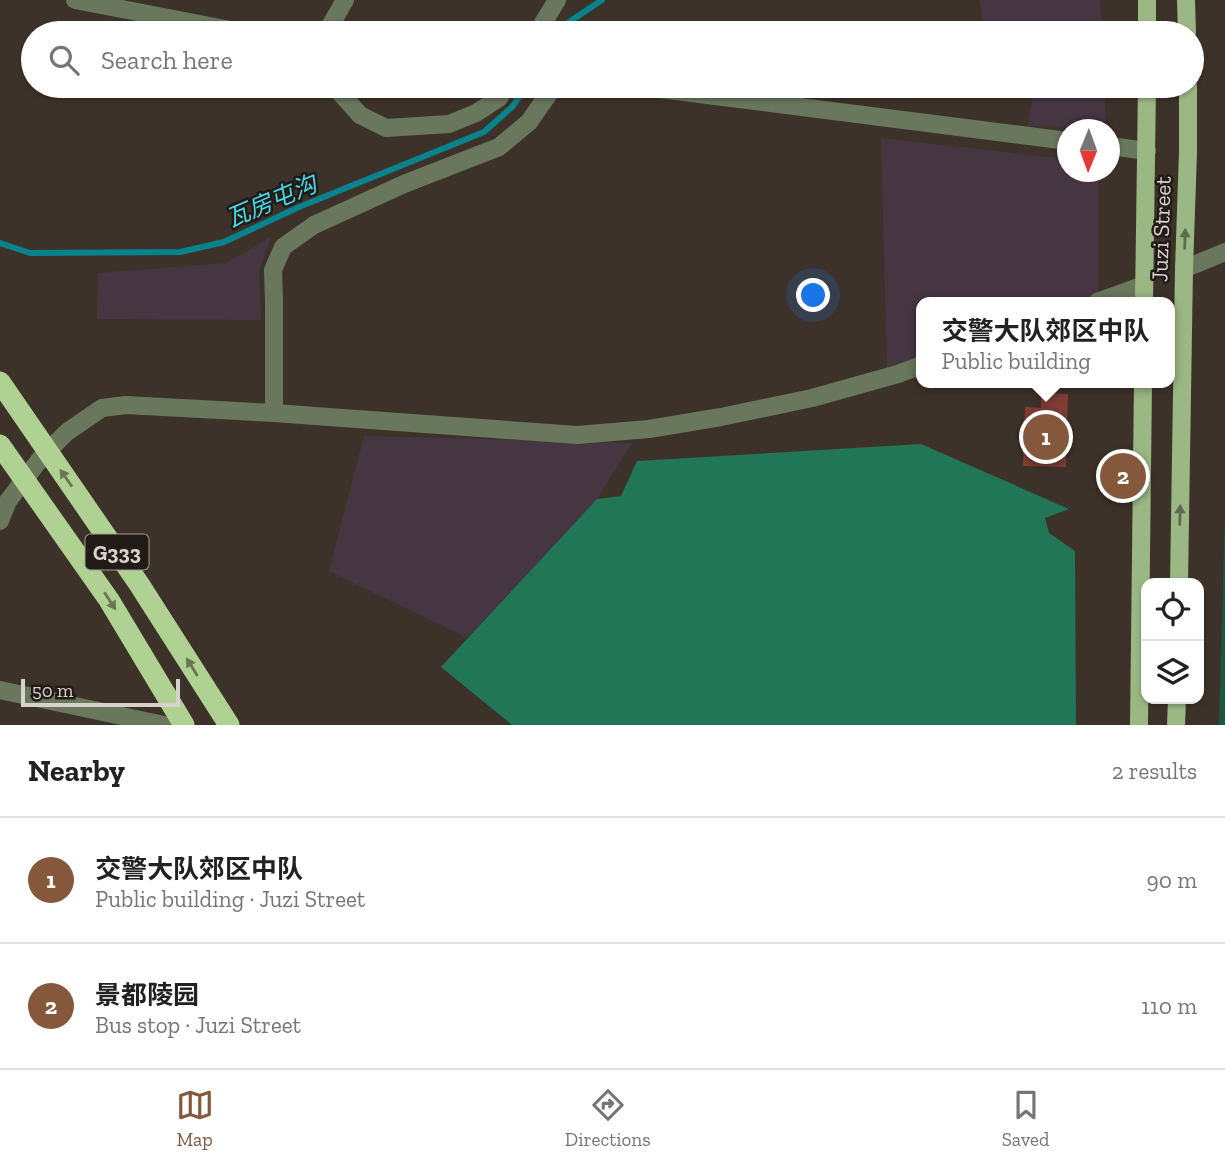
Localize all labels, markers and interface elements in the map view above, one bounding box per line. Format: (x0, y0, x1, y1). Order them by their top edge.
search box (21, 21, 1204, 98)
icon: search (45, 41, 83, 79)
text: Search here (101, 44, 233, 76)
north arrow (1057, 119, 1120, 182)
water label: 瓦房屯沟 (221, 168, 324, 233)
street label: Juzi Street (1145, 175, 1177, 282)
one-way arrow (1180, 227, 1191, 249)
your location (796, 278, 830, 312)
popup (916, 297, 1175, 388)
text: 交警大队郊区中队 (941, 315, 1150, 347)
text: Public building (941, 347, 1091, 375)
pin: 1 (1023, 411, 1069, 463)
pin: 2 (1100, 450, 1146, 502)
one-way arrow (59, 469, 73, 487)
one-way arrow (1174, 504, 1186, 526)
road number: G333 (86, 534, 148, 570)
map controls (1141, 578, 1204, 704)
button: locate (1141, 578, 1204, 641)
one-way arrow (103, 591, 116, 611)
button: layers (1141, 641, 1204, 704)
one-way arrow (186, 658, 199, 677)
scale bar (21, 676, 180, 708)
text: 50 m (32, 679, 73, 702)
text: Nearby (28, 753, 125, 789)
text: 2 results (1112, 757, 1197, 785)
text: 交警大队郊区中队 (95, 853, 303, 885)
text: 1 (46, 866, 56, 894)
text: 90 m (1146, 866, 1197, 894)
text: Public building · Juzi Street (95, 885, 365, 913)
text: 景都陵园 (95, 979, 199, 1011)
text: 2 (45, 992, 57, 1020)
text: 110 m (1141, 992, 1197, 1020)
text: Bus stop · Juzi Street (95, 1011, 301, 1039)
tab: Map (176, 1086, 214, 1151)
tab: Directions (565, 1086, 651, 1151)
tab: Saved (1002, 1086, 1049, 1151)

